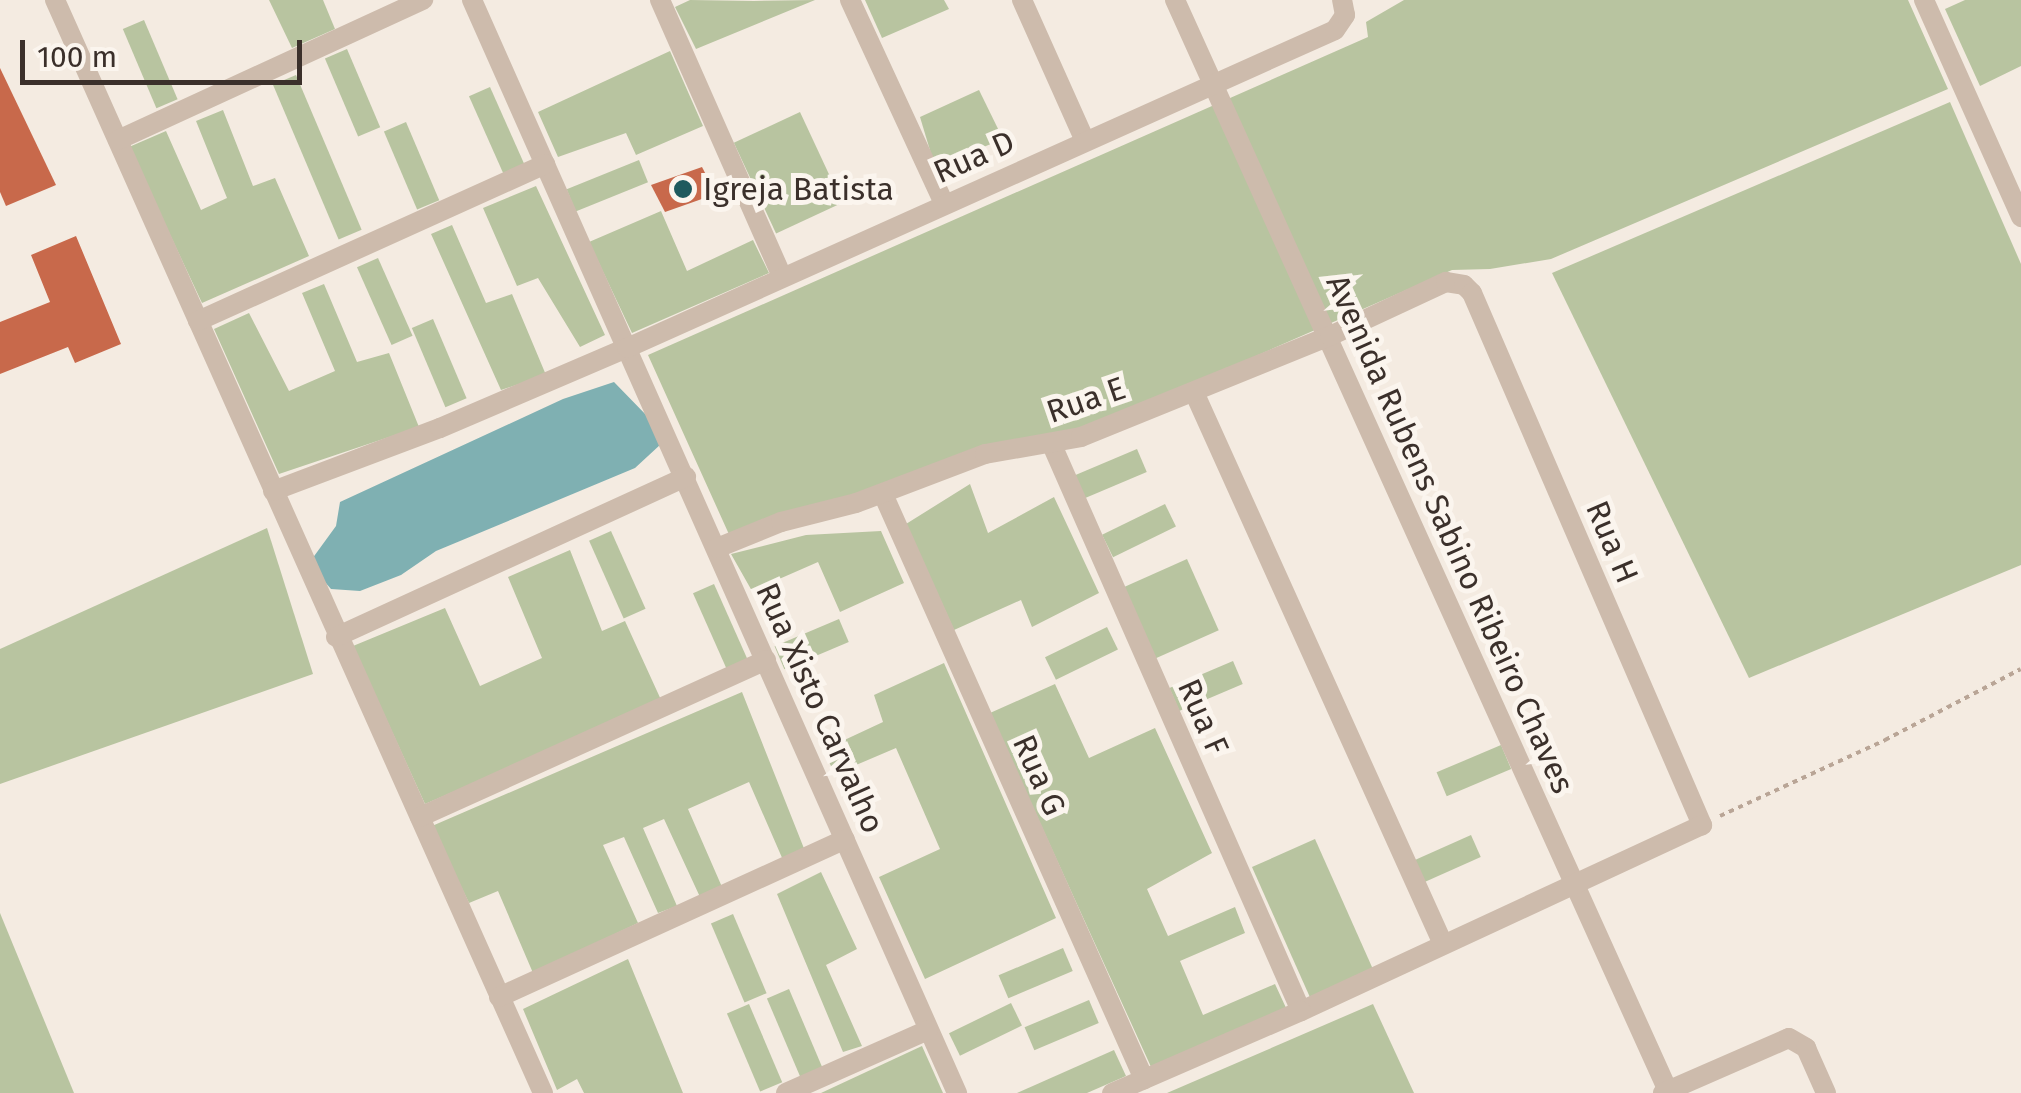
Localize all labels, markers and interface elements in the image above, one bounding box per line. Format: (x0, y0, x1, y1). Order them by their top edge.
scale bar (25, 20, 308, 82)
text: 100 m (37, 39, 117, 75)
street label: Rua D (928, 122, 1020, 192)
place label: Igreja Batista (703, 170, 894, 208)
marker: Igreja Batista (672, 178, 694, 200)
street label: Avenida Rubens Sabino Ribeiro Chaves (1318, 269, 1582, 799)
street label: Rua E (1041, 369, 1131, 431)
street label: Rua H (1578, 495, 1646, 589)
street label: Rua Xisto Carvalho (748, 577, 892, 839)
street label: Rua F (1169, 673, 1237, 761)
street label: Rua G (1004, 729, 1074, 821)

